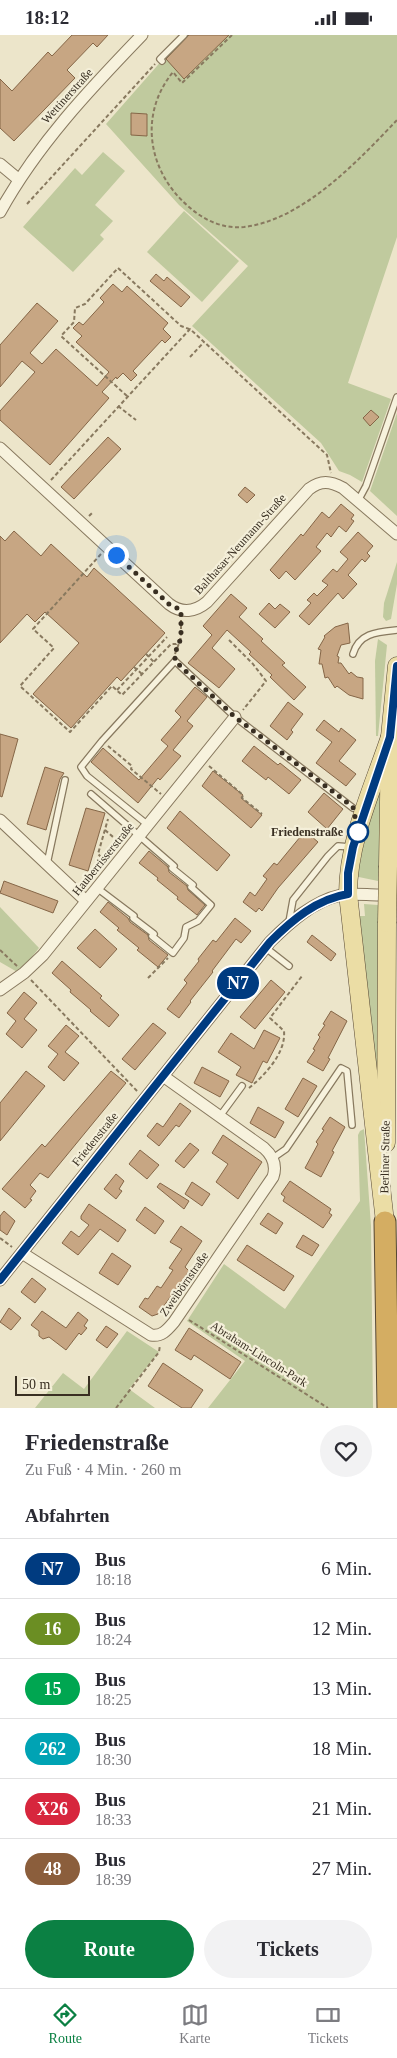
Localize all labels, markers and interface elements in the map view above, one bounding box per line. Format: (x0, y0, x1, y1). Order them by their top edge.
text: 18:12 (25, 7, 69, 28)
street label: Wettinerstraße (38, 65, 96, 127)
street label: Balthasar-Neumann-Straße (191, 491, 289, 597)
your location (104, 543, 129, 568)
street label: Hauberrisserstraße (69, 820, 137, 898)
marker: Friedenstraße (347, 821, 369, 843)
place label: Friedenstraße (271, 825, 344, 839)
line badge: N7 (216, 967, 260, 999)
text: N7 (227, 973, 249, 993)
street label: Friedenstraße (69, 1109, 121, 1169)
street label: Berliner Straße (377, 1120, 393, 1194)
street label: Zweibörnstraße (157, 1249, 211, 1319)
street label: Abraham-Lincoln-Park (208, 1318, 310, 1390)
scale bar (15, 1373, 90, 1396)
text: 50 m (22, 1377, 50, 1392)
button: heart (320, 1425, 372, 1477)
text: Friedenstraße (25, 1429, 169, 1455)
text: Zu Fuß · 4 Min. · 260 m (25, 1461, 181, 1478)
text: Abfahrten (25, 1505, 109, 1526)
text: Bus (95, 1549, 126, 1570)
text: 6 Min. (321, 1558, 372, 1579)
text: N7 (42, 1559, 64, 1579)
text: 18:18 (95, 1571, 131, 1588)
text: Bus (95, 1609, 126, 1630)
text: 12 Min. (312, 1618, 372, 1639)
text: 16 (44, 1619, 62, 1639)
text: 18:24 (95, 1631, 131, 1648)
text: Bus (95, 1669, 126, 1690)
text: 13 Min. (312, 1678, 372, 1699)
text: 15 (44, 1679, 62, 1699)
text: 18:25 (95, 1691, 131, 1708)
text: Bus (95, 1729, 126, 1750)
text: 18 Min. (312, 1738, 372, 1759)
text: 262 (39, 1739, 66, 1759)
text: 18:30 (95, 1751, 131, 1768)
text: Bus (95, 1789, 126, 1810)
text: 21 Min. (312, 1798, 372, 1819)
text: X26 (37, 1799, 68, 1819)
text: 18:33 (95, 1811, 131, 1828)
text: Bus (95, 1849, 126, 1870)
text: 27 Min. (312, 1858, 372, 1879)
text: 48 (44, 1859, 62, 1879)
text: 18:39 (95, 1871, 131, 1888)
button: Route (25, 1920, 194, 1978)
button: Tickets (204, 1920, 372, 1978)
tab: Route (49, 2001, 82, 2047)
tab: Karte (179, 2001, 210, 2047)
tab: Tickets (308, 2001, 348, 2047)

